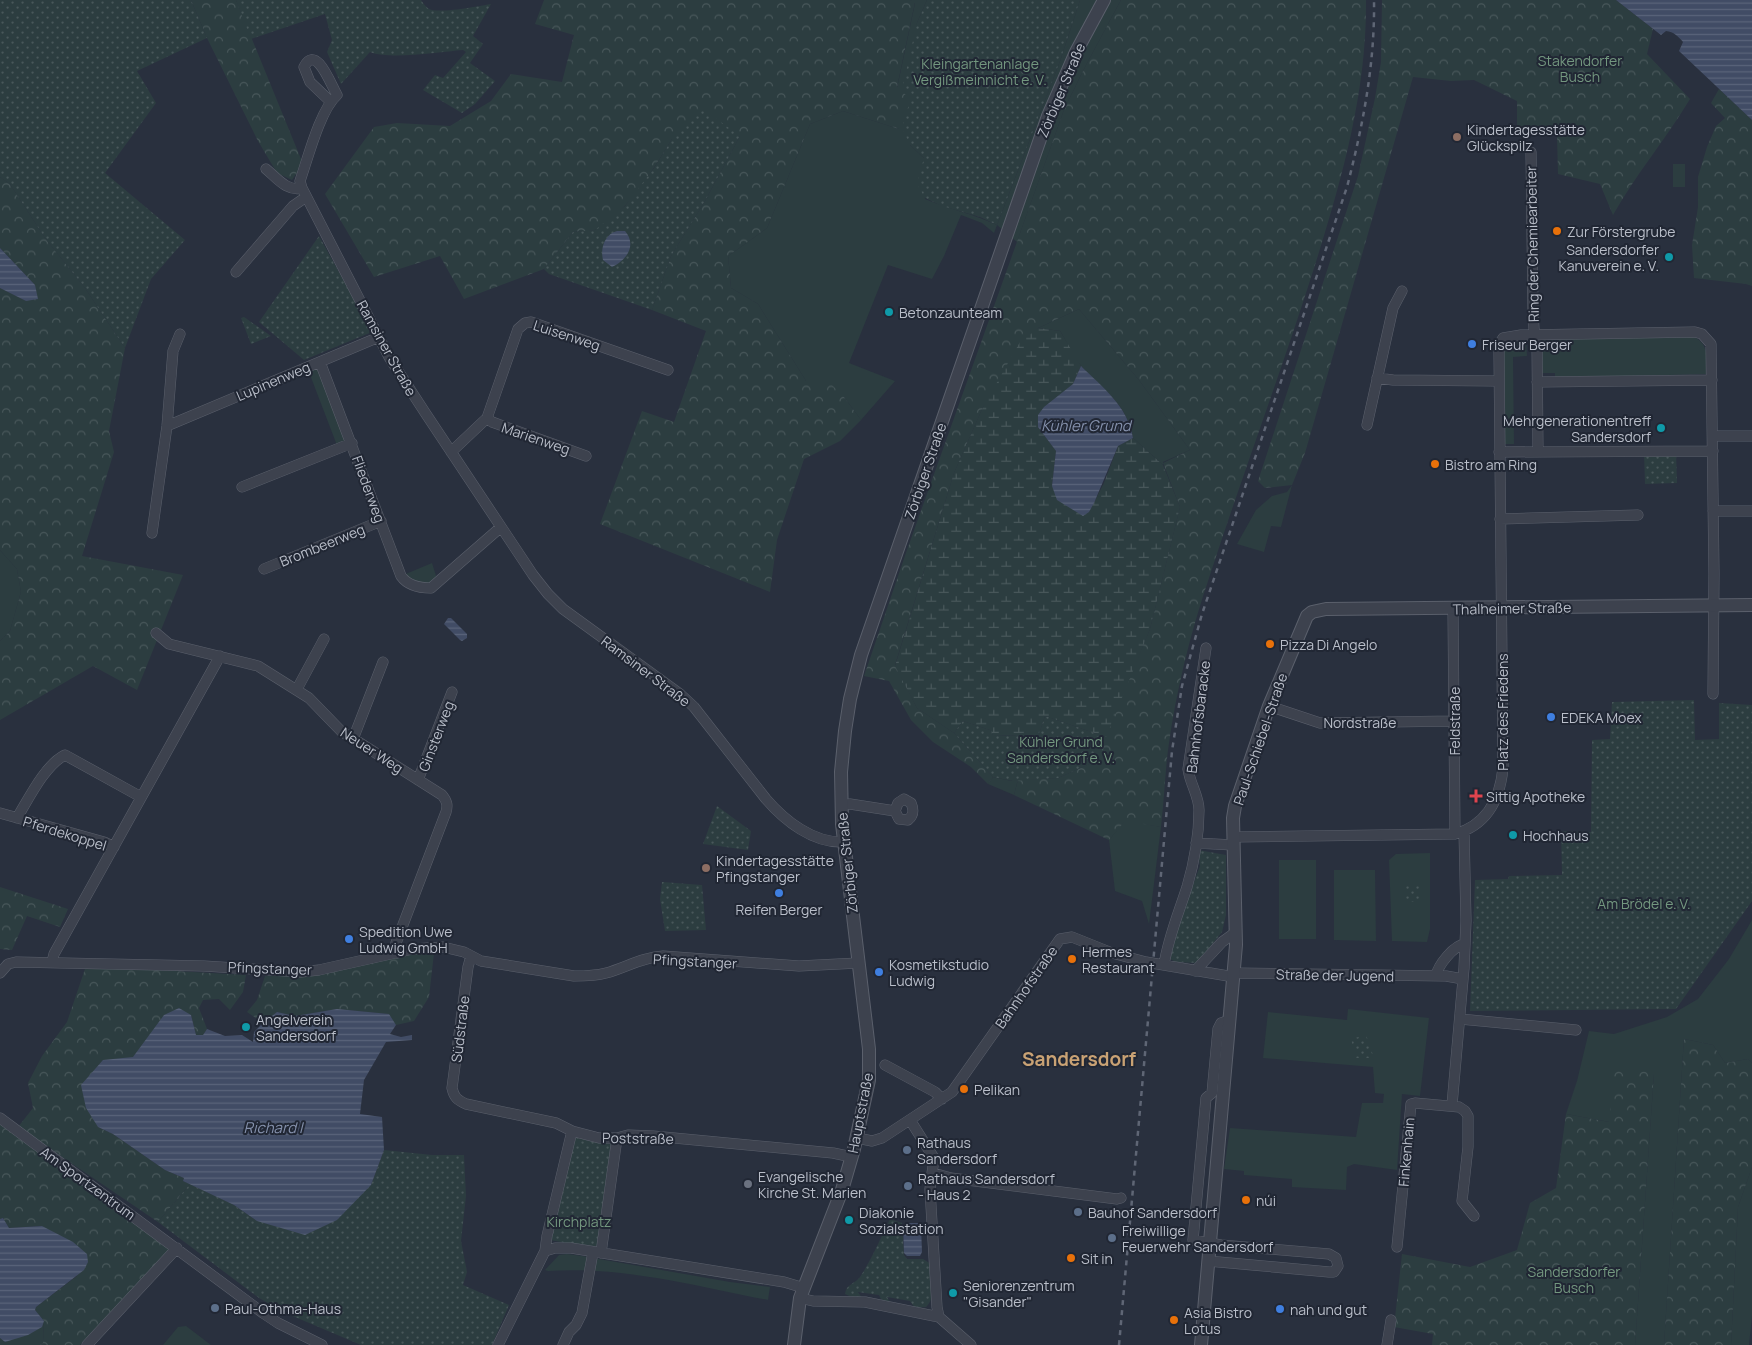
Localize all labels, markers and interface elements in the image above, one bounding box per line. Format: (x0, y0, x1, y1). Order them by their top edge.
street label: Zörbiger Straße (1032, 40, 1090, 140)
park label: Stakendorfer Busch (1538, 51, 1622, 86)
park label: Kleingartenanlage Vergißmeinnicht e. V. (913, 54, 1047, 89)
place label: Kindertagesstätte Glückspilz (1467, 120, 1585, 155)
marker: Kindertagesstätte Glückspilz (1451, 131, 1463, 143)
street label: Ring der Chemiearbeiter (1521, 166, 1543, 322)
place label: Zur Förstergrube (1567, 222, 1675, 241)
marker: Zur Förstergrube (1551, 225, 1563, 237)
place label: Sandersdorfer Kanuverein e. V. (1558, 240, 1659, 275)
marker: Sandersdorfer Kanuverein e. V. (1663, 251, 1675, 263)
street label: Ramsiner Straße (353, 297, 421, 399)
place label: Betonzaunteam (899, 303, 1002, 322)
marker: Betonzaunteam (883, 306, 895, 318)
street label: Luisenweg (531, 315, 603, 355)
place label: Friseur Berger (1482, 335, 1572, 354)
marker: Friseur Berger (1466, 338, 1478, 350)
street label: Lupinenweg (233, 357, 313, 405)
place label: Mehrgenerationentreff Sandersdorf (1503, 411, 1652, 446)
water label: Kühler Grund (1041, 415, 1133, 436)
street label: Marienweg (499, 417, 573, 459)
street label: Zörbiger Straße (900, 420, 950, 522)
marker: Mehrgenerationentreff Sandersdorf (1655, 422, 1667, 434)
street label: Fliederweg (348, 453, 390, 525)
place label: Bistro am Ring (1445, 455, 1537, 474)
marker: Bistro am Ring (1429, 458, 1441, 470)
street label: Brombeerweg (277, 519, 367, 571)
street label: Thalheimer Straße (1452, 597, 1572, 619)
street label: Ramsiner Straße (598, 631, 694, 711)
place label: Pizza Di Angelo (1280, 635, 1377, 654)
marker: Pizza Di Angelo (1264, 638, 1276, 650)
street label: Platz des Friedens (1493, 653, 1512, 771)
street label: Bahnhofsbaracke (1182, 660, 1214, 774)
street label: Paul-Schiebel-Straße (1228, 670, 1292, 808)
street label: Feldstraße (1445, 687, 1464, 755)
street label: Ginsterweg (414, 698, 458, 774)
place label: EDEKA Moex (1561, 708, 1642, 727)
marker: EDEKA Moex (1545, 711, 1557, 723)
street label: Nordstraße (1323, 713, 1397, 732)
street label: Neuer Weg (337, 723, 407, 777)
park label: Kühler Grund Sandersdorf e. V. (1007, 732, 1115, 767)
place label: Sittig Apotheke (1486, 787, 1585, 806)
marker: Sittig Apotheke (1470, 790, 1482, 802)
street label: Pferdekoppel (21, 811, 109, 855)
street label: Zörbiger Straße (832, 812, 862, 914)
place label: Hochhaus (1523, 826, 1589, 845)
marker: Hochhaus (1507, 829, 1519, 841)
place label: Kindertagesstätte Pfingstanger (716, 851, 834, 886)
marker: Kindertagesstätte Pfingstanger (700, 862, 712, 874)
marker: Reifen Berger (773, 887, 785, 899)
park label: Am Brödel e. V. (1597, 894, 1691, 913)
place label: Reifen Berger (735, 900, 823, 919)
place label: Spedition Uwe Ludwig GmbH (359, 922, 452, 957)
marker: Spedition Uwe Ludwig GmbH (343, 933, 355, 945)
street label: Bahnhofstraße (991, 942, 1061, 1032)
place label: Hermes Restaurant (1082, 942, 1155, 977)
street label: Pfingstanger (653, 949, 737, 973)
marker: Hermes Restaurant (1066, 953, 1078, 965)
place label: Kosmetikstudio Ludwig (889, 955, 989, 990)
street label: Pfingstanger (228, 957, 312, 979)
street label: Straße der Jugend (1276, 964, 1394, 986)
marker: Kosmetikstudio Ludwig (873, 966, 885, 978)
street label: Südstraße (446, 994, 474, 1064)
place label: Angelverein Sandersdorf (256, 1010, 336, 1045)
marker: Angelverein Sandersdorf (240, 1021, 252, 1033)
district label: Sandersdorf (1022, 1046, 1136, 1072)
street label: Hauptstraße (843, 1071, 877, 1155)
place label: Pelikan (974, 1080, 1020, 1099)
marker: Pelikan (958, 1083, 970, 1095)
water label: Richard I (243, 1117, 304, 1138)
street label: Finkenhain (1394, 1117, 1418, 1187)
street label: Poststraße (602, 1128, 674, 1148)
place label: Rathaus Sandersdorf (917, 1133, 997, 1168)
street label: Am Sportzentrum (37, 1142, 140, 1224)
marker: Rathaus Sandersdorf (901, 1144, 913, 1156)
place label: Evangelische Kirche St. Marien (758, 1167, 866, 1202)
place label: Rathaus Sandersdorf - Haus 2 (918, 1169, 1055, 1204)
marker: Evangelische Kirche St. Marien (742, 1178, 754, 1190)
marker: Rathaus Sandersdorf - Haus 2 (902, 1180, 914, 1192)
place label: núi (1256, 1191, 1276, 1210)
marker: núi (1240, 1194, 1252, 1206)
place label: Diakonie Sozialstation (859, 1203, 944, 1238)
place label: Bauhof Sandersdorf (1088, 1203, 1217, 1222)
marker: Bauhof Sandersdorf (1072, 1206, 1084, 1218)
park label: Kirchplatz (547, 1212, 611, 1231)
marker: Diakonie Sozialstation (843, 1214, 855, 1226)
place label: Freiwillige Feuerwehr Sandersdorf (1122, 1221, 1273, 1256)
marker: Freiwillige Feuerwehr Sandersdorf (1106, 1232, 1118, 1244)
place label: Sit in (1081, 1249, 1113, 1268)
marker: Sit in (1065, 1252, 1077, 1264)
park label: Sandersdorfer Busch (1528, 1262, 1620, 1297)
place label: Seniorenzentrum "Gisander" (963, 1276, 1075, 1311)
marker: Seniorenzentrum "Gisander" (947, 1287, 959, 1299)
place label: Paul-Othma-Haus (225, 1299, 341, 1318)
place label: nah und gut (1290, 1300, 1367, 1319)
marker: Paul-Othma-Haus (209, 1302, 221, 1314)
place label: Asia Bistro Lotus (1184, 1303, 1252, 1338)
marker: nah und gut (1274, 1303, 1286, 1315)
marker: Asia Bistro Lotus (1168, 1314, 1180, 1326)

